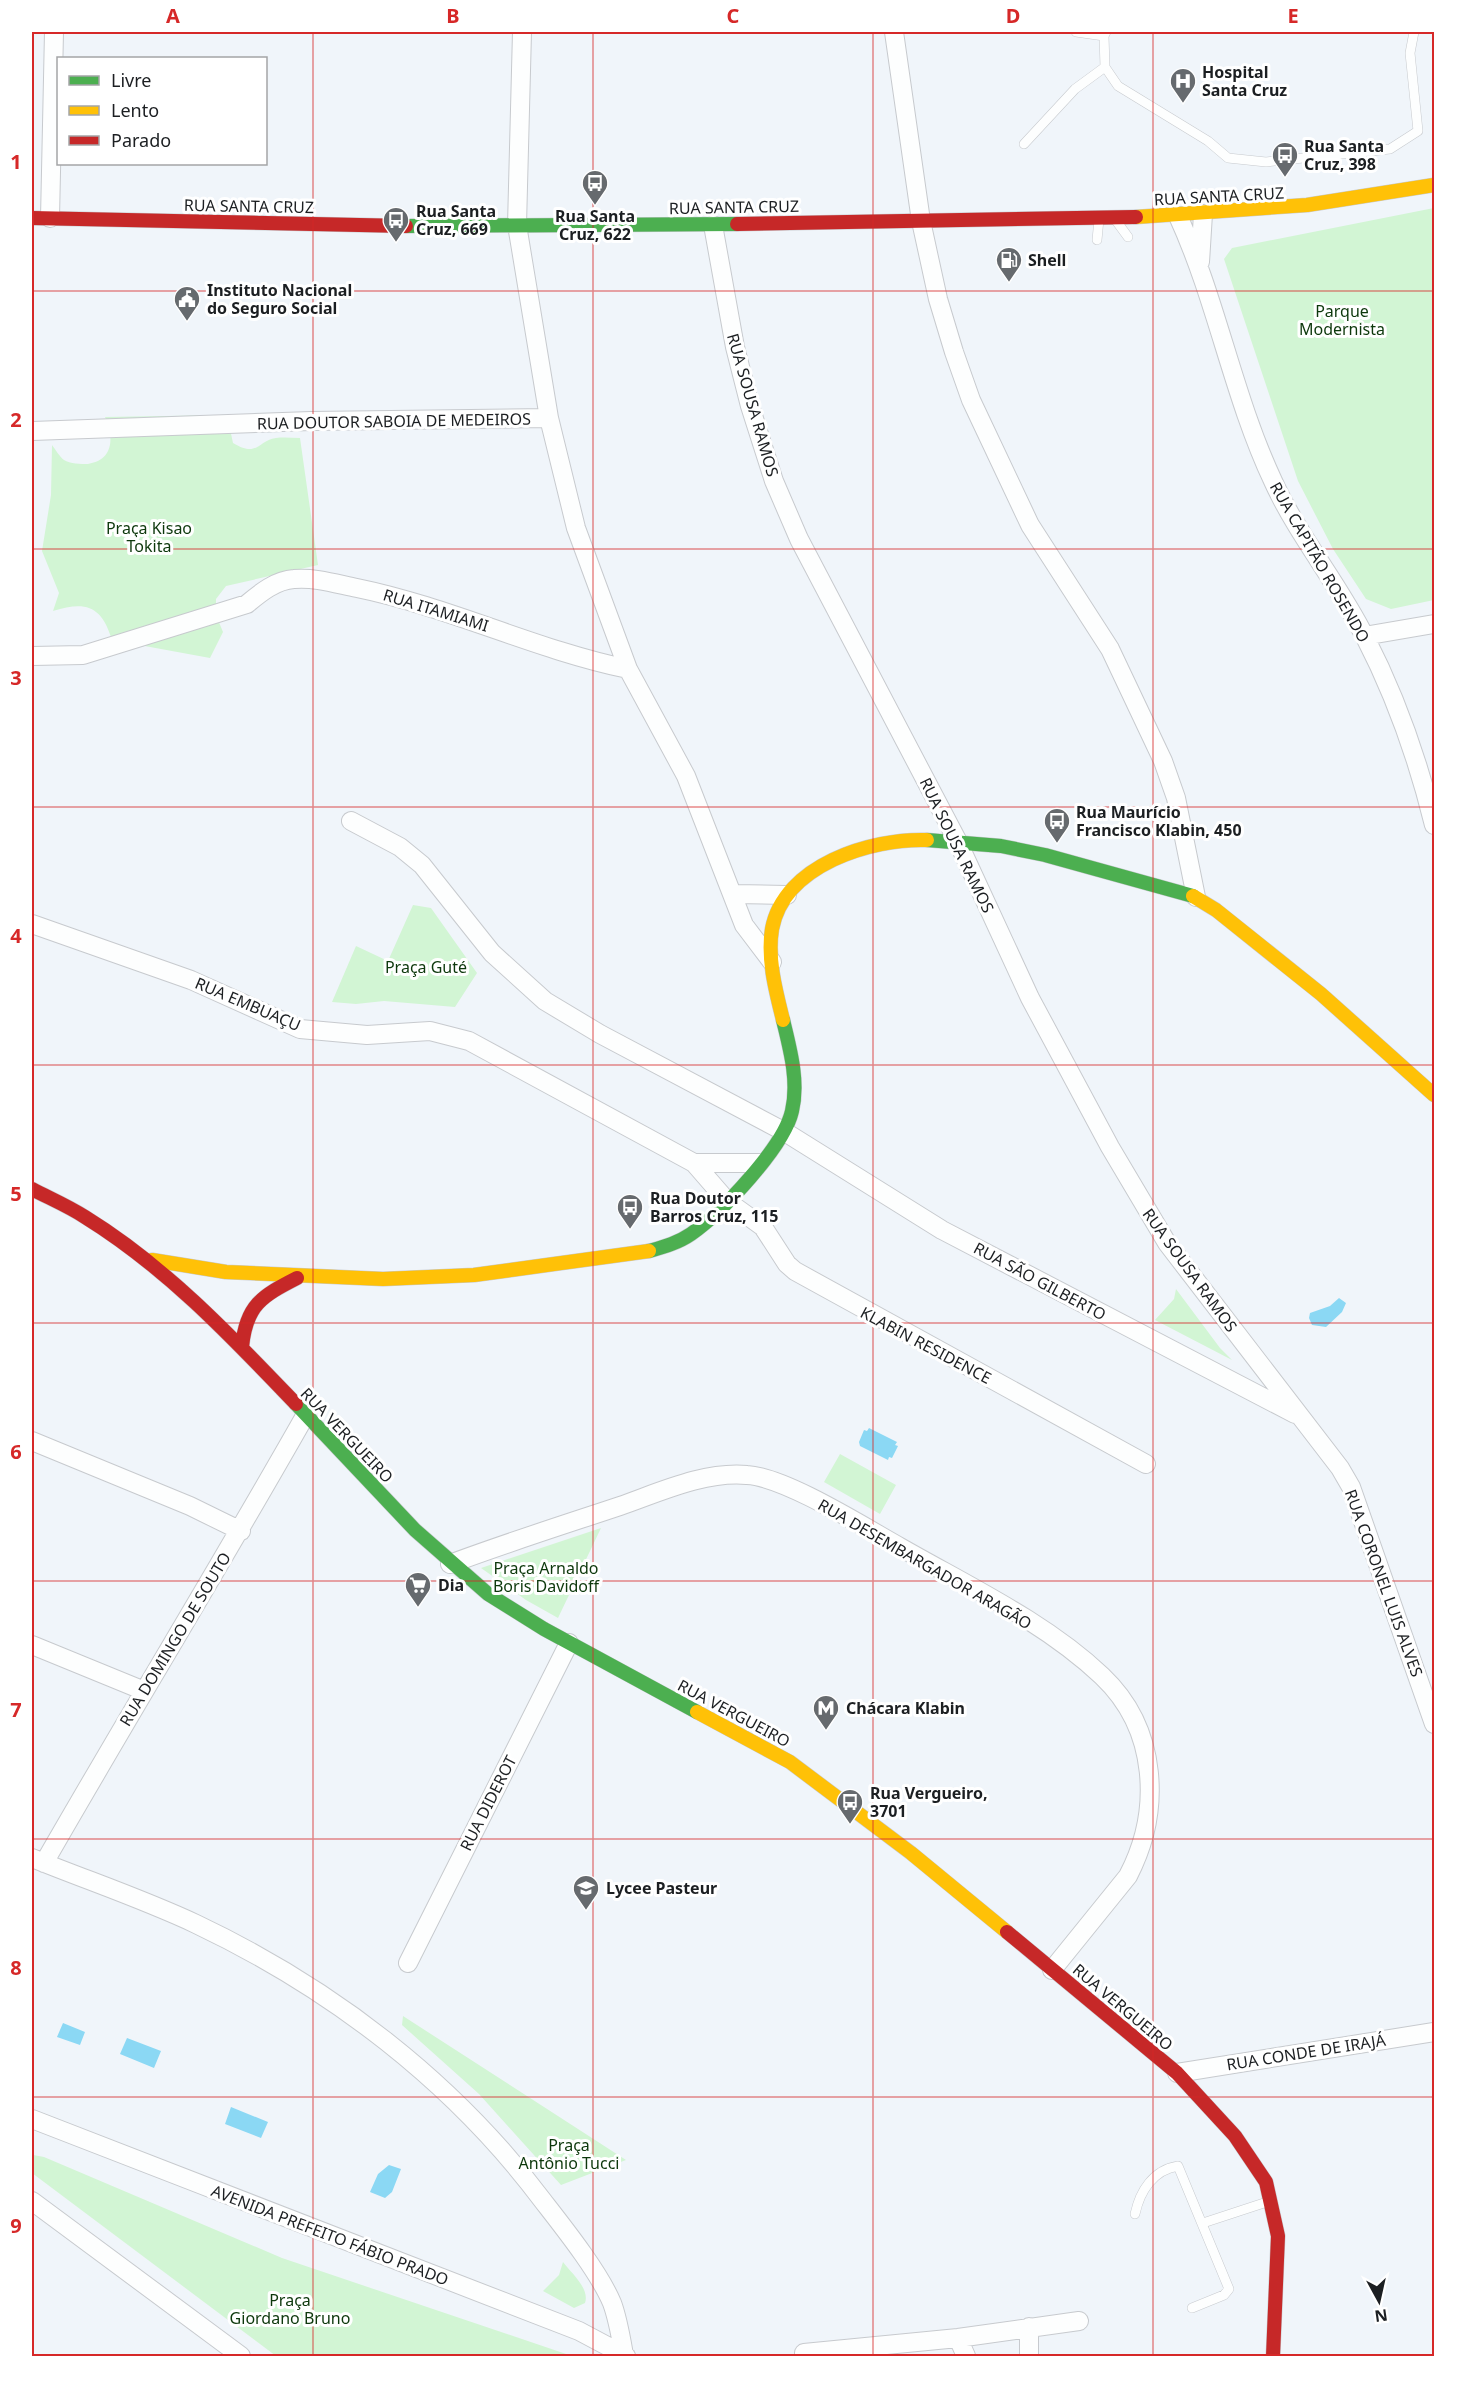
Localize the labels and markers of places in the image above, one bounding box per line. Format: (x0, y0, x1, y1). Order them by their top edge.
place label: Hospital Santa Cruz (1202, 61, 1287, 101)
hospital icon: Hospital Santa Cruz (1168, 66, 1198, 104)
place label: Rua Santa Cruz, 398 (1304, 135, 1384, 175)
bus stop icon: Rua Santa Cruz, 398 (1270, 140, 1300, 178)
bus stop icon: Rua Santa Cruz, 622 (580, 168, 610, 206)
place label: Rua Santa Cruz, 669 (416, 200, 496, 240)
bus stop icon: Rua Santa Cruz, 669 (381, 205, 411, 243)
place label: Rua Santa Cruz, 622 (555, 205, 635, 245)
fuel station icon: Shell (994, 245, 1024, 283)
place label: Shell (1028, 249, 1066, 271)
place label: Instituto Nacional do Seguro Social (207, 279, 352, 319)
public building icon: Instituto Nacional do Seguro Social (172, 284, 202, 322)
place label: Rua Maurício Francisco Klabin, 450 (1076, 801, 1242, 841)
bus stop icon: Rua Maurício Francisco Klabin, 450 (1042, 806, 1072, 844)
place label: Rua Doutor Barros Cruz, 115 (650, 1187, 778, 1227)
bus stop icon: Rua Doutor Barros Cruz, 115 (615, 1192, 645, 1230)
supermarket icon: Dia (403, 1570, 433, 1608)
place label: Dia (438, 1574, 464, 1596)
metro station icon: Chácara Klabin (811, 1693, 841, 1731)
place label: Chácara Klabin (846, 1697, 965, 1719)
place label: Rua Vergueiro, 3701 (870, 1782, 988, 1822)
bus stop icon: Rua Vergueiro, 3701 (835, 1787, 865, 1825)
school or university icon: Lycee Pasteur (571, 1873, 601, 1911)
place label: Lycee Pasteur (606, 1877, 717, 1899)

